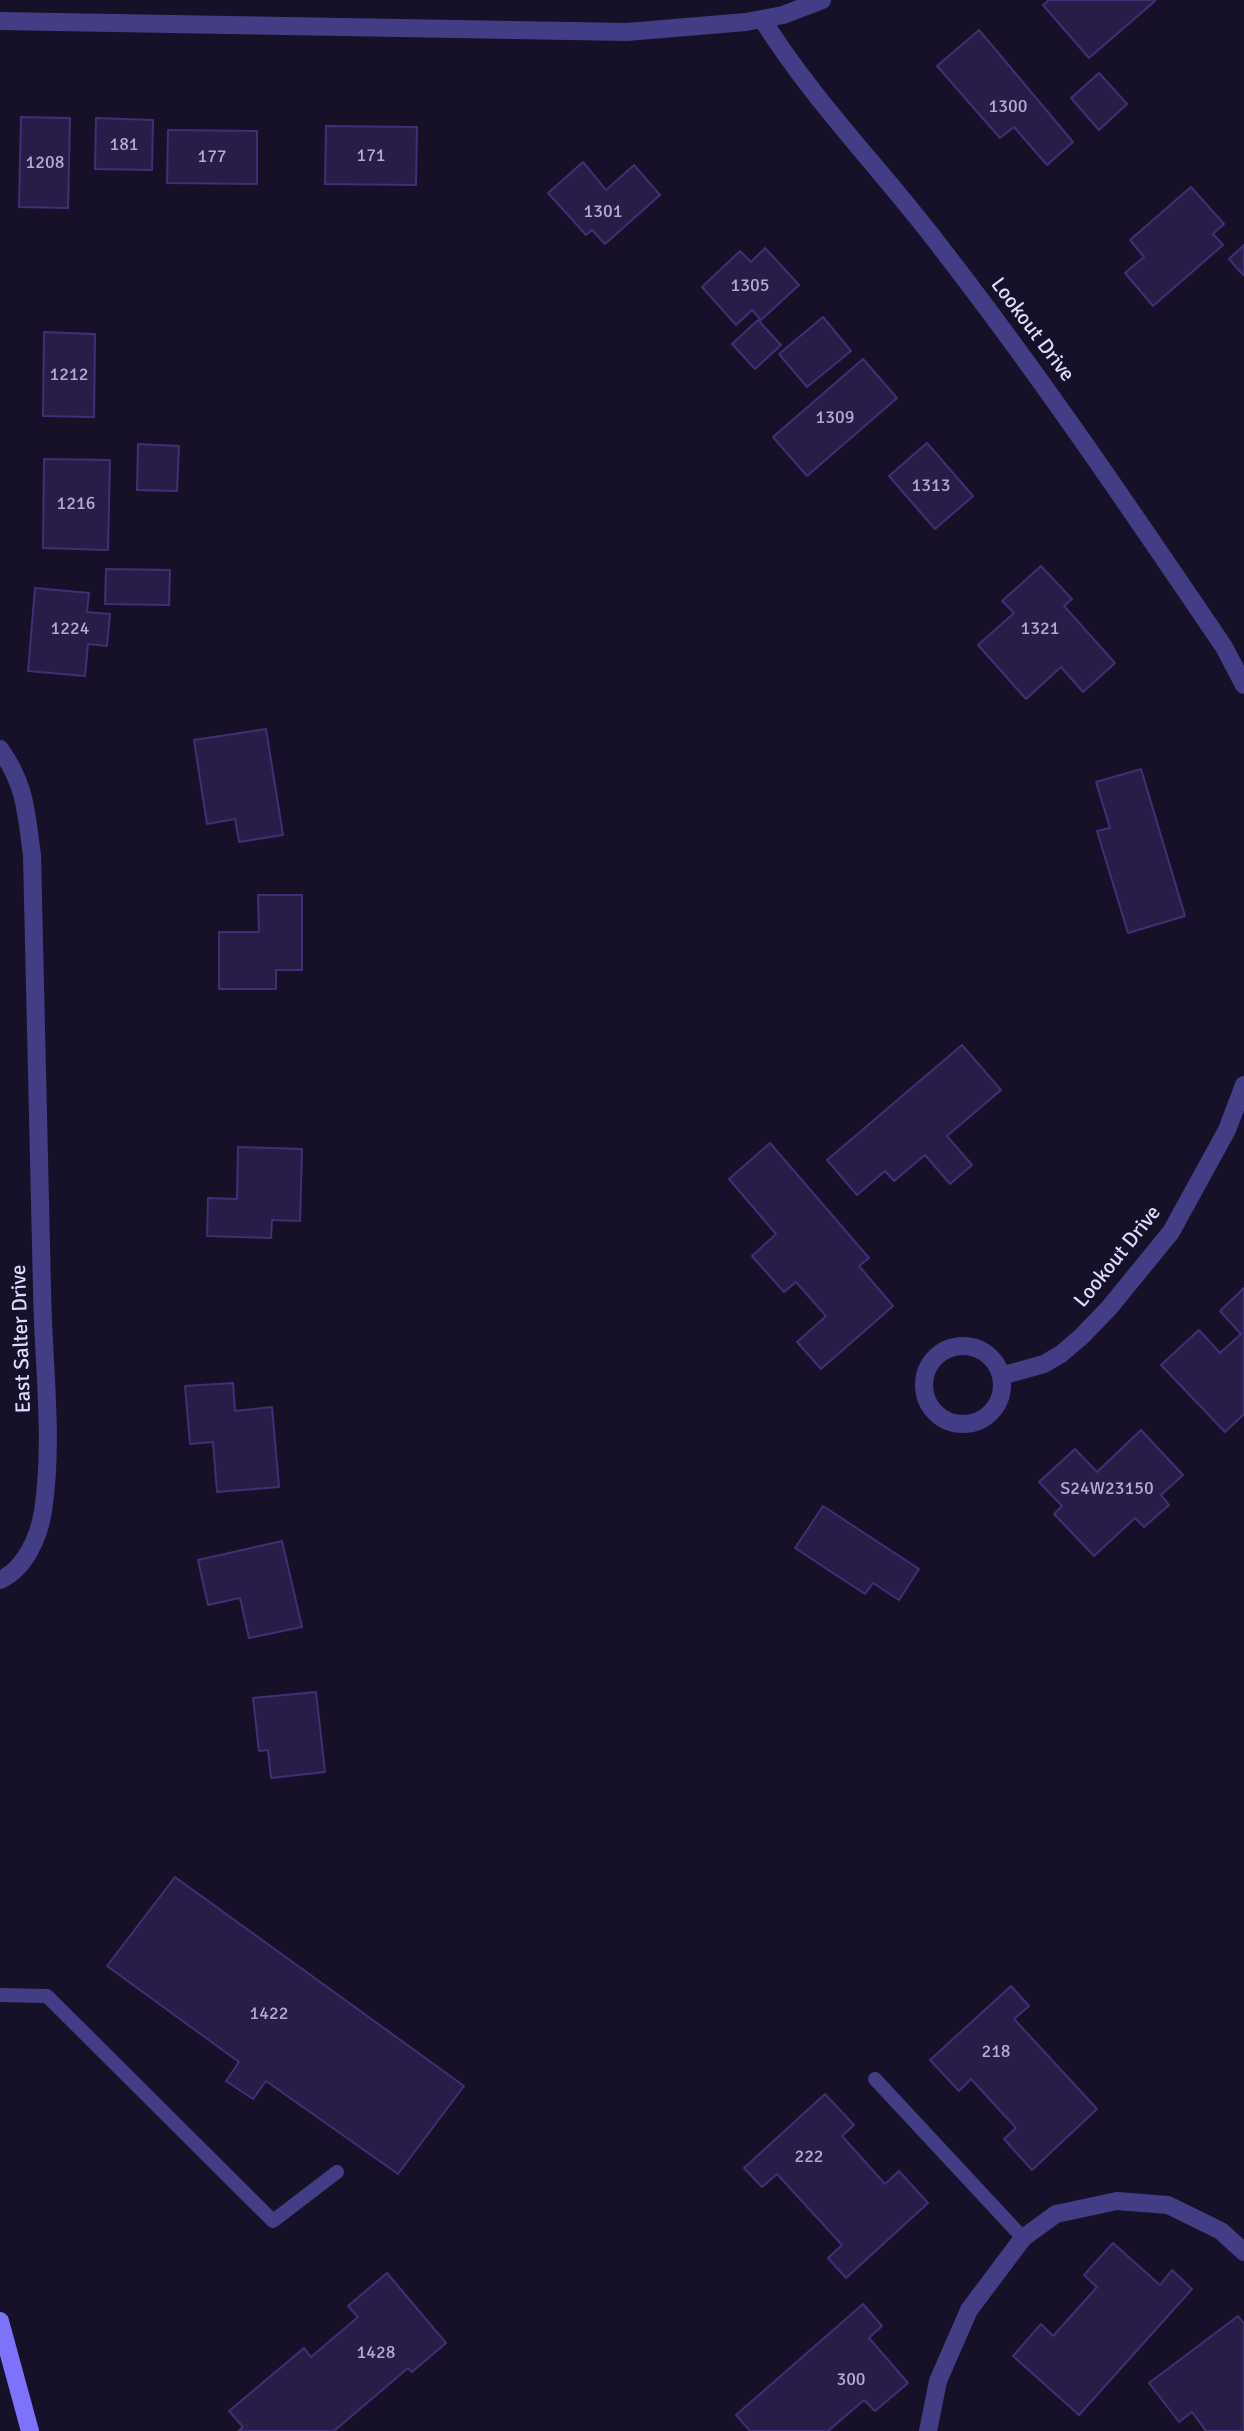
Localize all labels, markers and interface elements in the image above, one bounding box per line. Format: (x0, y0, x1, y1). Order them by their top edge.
house number: 1300 (989, 96, 1027, 118)
house number: 181 (109, 134, 139, 156)
house number: 171 (356, 145, 386, 167)
house number: 177 (197, 146, 227, 168)
house number: 1208 (26, 152, 64, 174)
house number: 1301 (584, 201, 622, 223)
street label: Lookout Drive (985, 273, 1079, 387)
house number: 1305 (731, 275, 769, 297)
house number: 1212 (50, 364, 88, 386)
house number: 1309 (816, 407, 854, 429)
house number: 1313 (912, 475, 950, 497)
house number: 1216 (57, 493, 95, 515)
house number: 1224 (51, 618, 89, 640)
house number: 1321 (1021, 618, 1059, 640)
street label: Lookout Drive (1069, 1201, 1167, 1313)
street label: East Salter Drive (7, 1264, 37, 1414)
house number: S24W23150 (1060, 1478, 1154, 1500)
house number: 1422 (250, 2003, 288, 2025)
house number: 218 (981, 2041, 1011, 2063)
house number: 222 (794, 2146, 824, 2168)
house number: 1428 (357, 2342, 395, 2364)
house number: 300 (836, 2369, 866, 2391)

